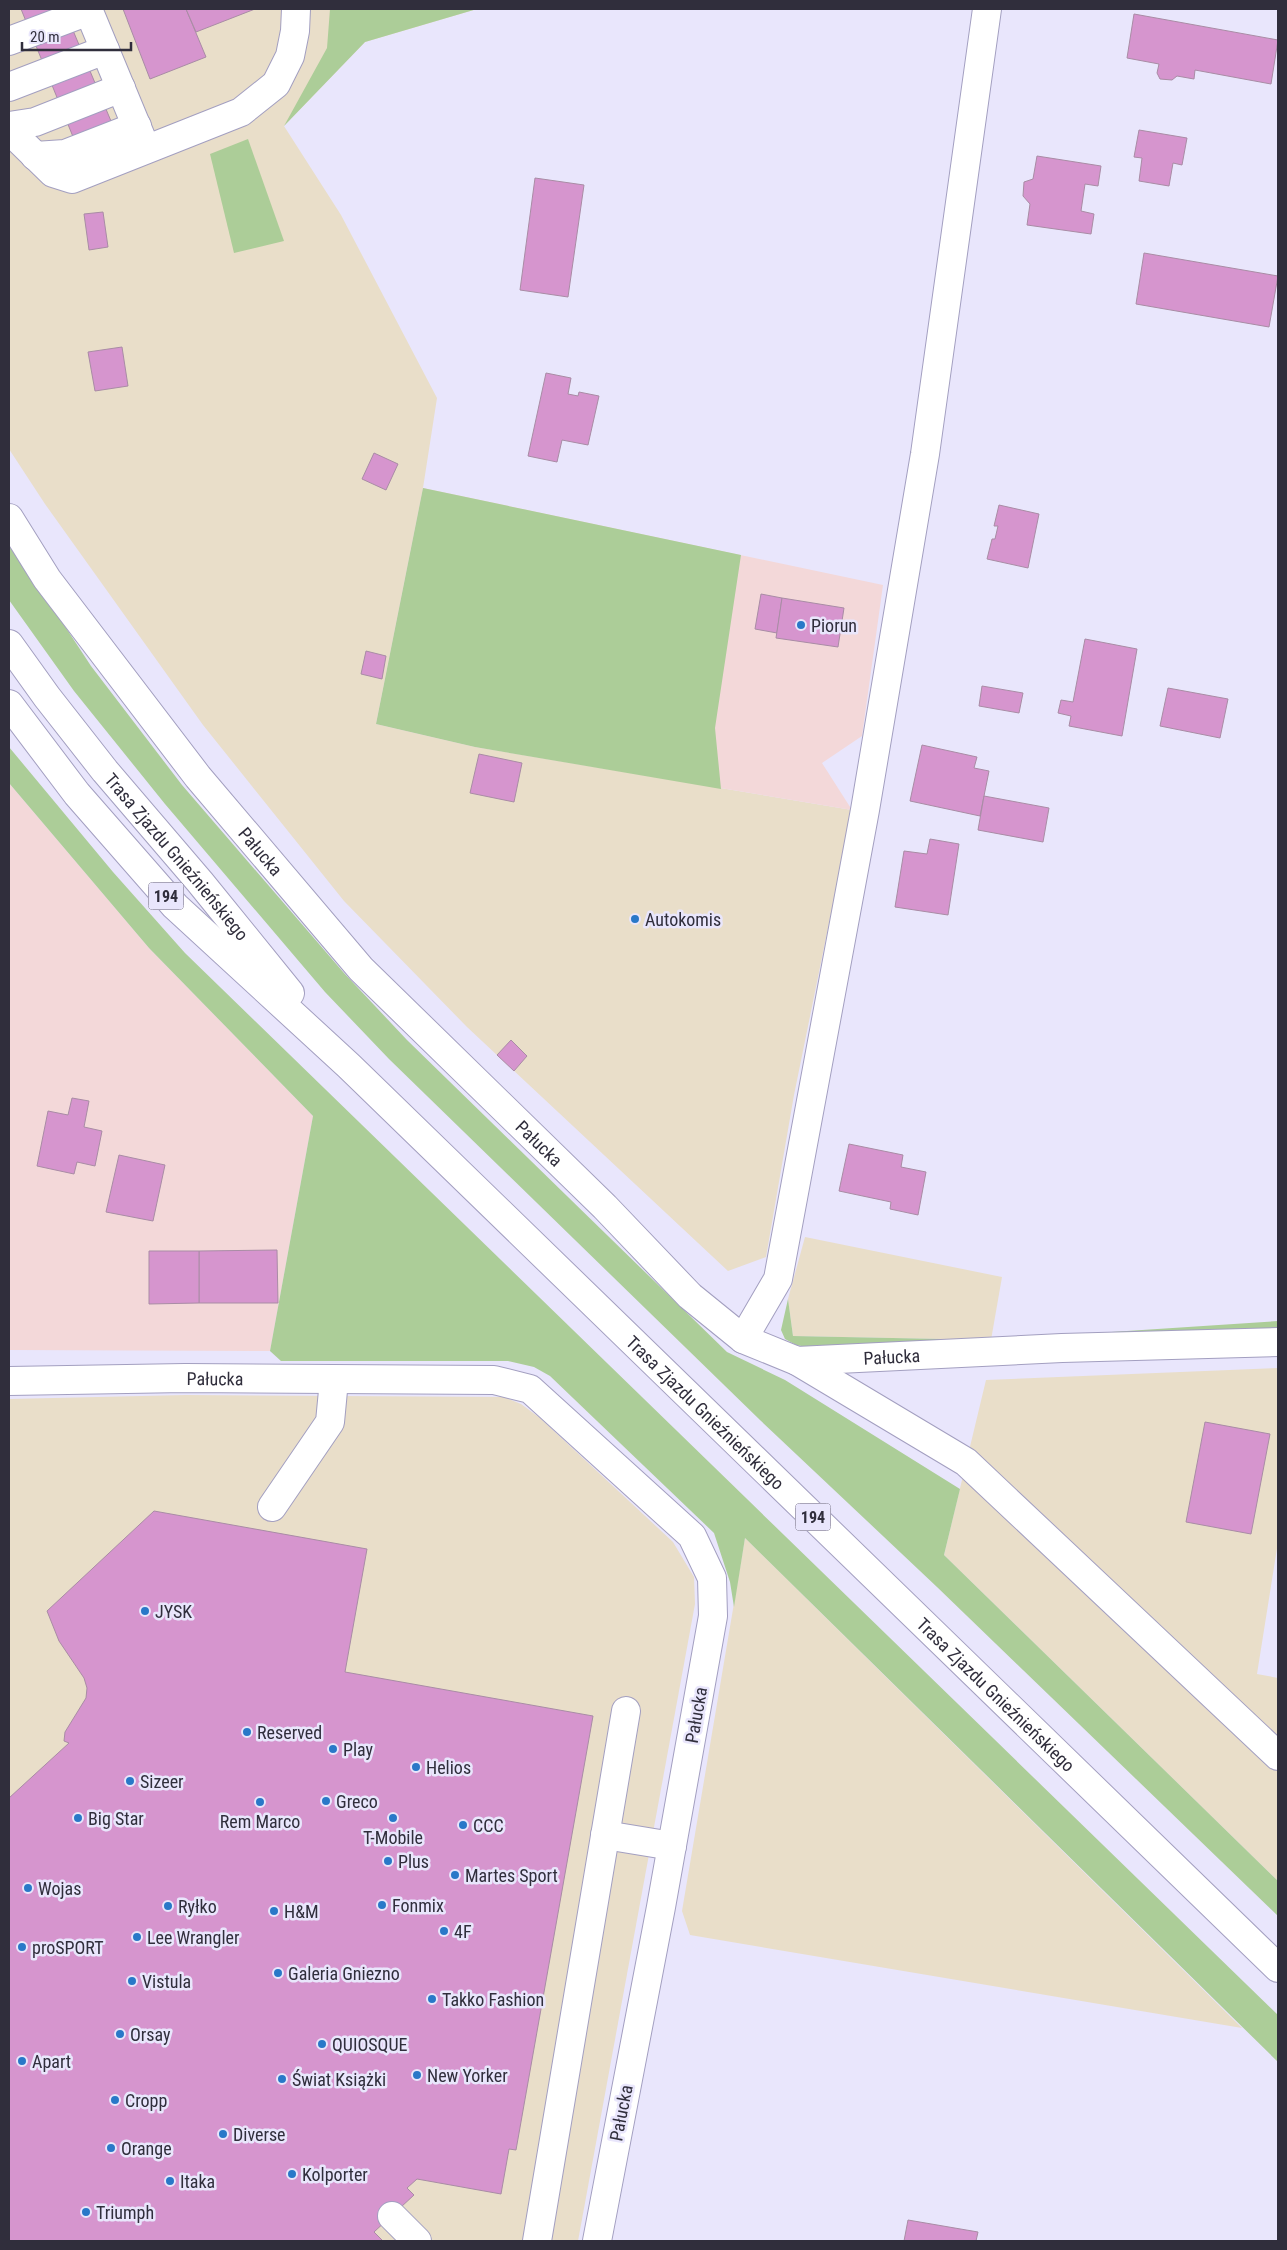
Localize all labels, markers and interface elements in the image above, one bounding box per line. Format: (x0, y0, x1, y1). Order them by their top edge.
scale bar (22, 20, 131, 52)
text: 20 m (30, 28, 60, 46)
place label: Piorun (811, 615, 857, 636)
marker: Piorun (795, 619, 807, 631)
street label: Trasa Zjazdu Gnieźnieńskiego (101, 769, 253, 944)
street label: Pałucka (234, 823, 287, 879)
road number: 194 (148, 882, 184, 909)
place label: Autokomis (645, 909, 721, 930)
marker: Autokomis (629, 913, 641, 925)
street label: Pałucka (512, 1116, 567, 1170)
street label: Trasa Zjazdu Gnieźnieńskiego (622, 1331, 789, 1494)
street label: Pałucka (863, 1344, 921, 1368)
street label: Pałucka (187, 1368, 243, 1389)
road number: 194 (796, 1504, 830, 1530)
place label: JYSK (155, 1601, 192, 1622)
marker: JYSK (139, 1605, 151, 1617)
street label: Trasa Zjazdu Gnieźnieńskiego (913, 1613, 1079, 1776)
street label: Pałucka (681, 1685, 711, 1745)
place label: Reserved (257, 1722, 322, 1743)
marker: Reserved (241, 1726, 253, 1738)
place label: Play (343, 1739, 374, 1760)
marker: Play (327, 1743, 339, 1755)
place label: Helios (426, 1757, 471, 1778)
marker: Helios (410, 1761, 422, 1773)
place label: Sizeer (140, 1771, 184, 1792)
marker: Sizeer (124, 1775, 136, 1787)
place label: Greco (336, 1791, 378, 1812)
marker: Greco (320, 1795, 332, 1807)
marker: Rem Marco (254, 1796, 266, 1808)
place label: Big Star (88, 1808, 144, 1829)
place label: Rem Marco (220, 1811, 300, 1832)
marker: Big Star (72, 1812, 84, 1824)
marker: T-Mobile (387, 1812, 399, 1824)
place label: CCC (473, 1815, 504, 1836)
marker: CCC (457, 1819, 469, 1831)
place label: T-Mobile (363, 1827, 423, 1848)
place label: Plus (398, 1851, 429, 1872)
marker: Plus (382, 1855, 394, 1867)
place label: Martes Sport (465, 1865, 558, 1886)
marker: Martes Sport (449, 1869, 461, 1881)
place label: Wojas (38, 1878, 81, 1899)
marker: Wojas (22, 1882, 34, 1894)
place label: Fonmix (392, 1895, 444, 1916)
place label: Ryłko (178, 1896, 217, 1917)
marker: Fonmix (376, 1899, 388, 1911)
marker: Ryłko (162, 1900, 174, 1912)
place label: H&M (284, 1901, 319, 1922)
marker: H&M (268, 1905, 280, 1917)
place label: 4F (454, 1921, 472, 1942)
marker: 4F (438, 1925, 450, 1937)
place label: Lee Wrangler (147, 1927, 240, 1948)
marker: Lee Wrangler (131, 1931, 143, 1943)
place label: proSPORT (32, 1937, 104, 1958)
marker: proSPORT (16, 1941, 28, 1953)
place label: Galeria Gniezno (288, 1963, 400, 1984)
marker: Galeria Gniezno (272, 1967, 284, 1979)
place label: Vistula (142, 1971, 191, 1992)
marker: Vistula (126, 1975, 138, 1987)
place label: Takko Fashion (442, 1989, 544, 2010)
marker: Takko Fashion (426, 1993, 438, 2005)
place label: Orsay (130, 2024, 171, 2045)
marker: Orsay (114, 2028, 126, 2040)
place label: QUIOSQUE (332, 2034, 408, 2055)
marker: QUIOSQUE (316, 2038, 328, 2050)
place label: Apart (32, 2051, 71, 2072)
marker: Apart (16, 2055, 28, 2067)
place label: New Yorker (427, 2065, 508, 2086)
place label: Świat Książki (292, 2069, 386, 2090)
marker: New Yorker (411, 2069, 423, 2081)
marker: Świat Książki (276, 2073, 288, 2085)
street label: Pałucka (605, 2083, 637, 2143)
place label: Cropp (125, 2090, 167, 2111)
marker: Cropp (109, 2094, 121, 2106)
place label: Diverse (233, 2124, 286, 2145)
marker: Diverse (217, 2128, 229, 2140)
place label: Orange (121, 2138, 172, 2159)
marker: Orange (105, 2142, 117, 2154)
place label: Kolporter (302, 2164, 368, 2185)
marker: Kolporter (286, 2168, 298, 2180)
place label: Itaka (180, 2171, 215, 2192)
marker: Itaka (164, 2175, 176, 2187)
place label: Triumph (96, 2202, 154, 2223)
marker: Triumph (80, 2206, 92, 2218)

